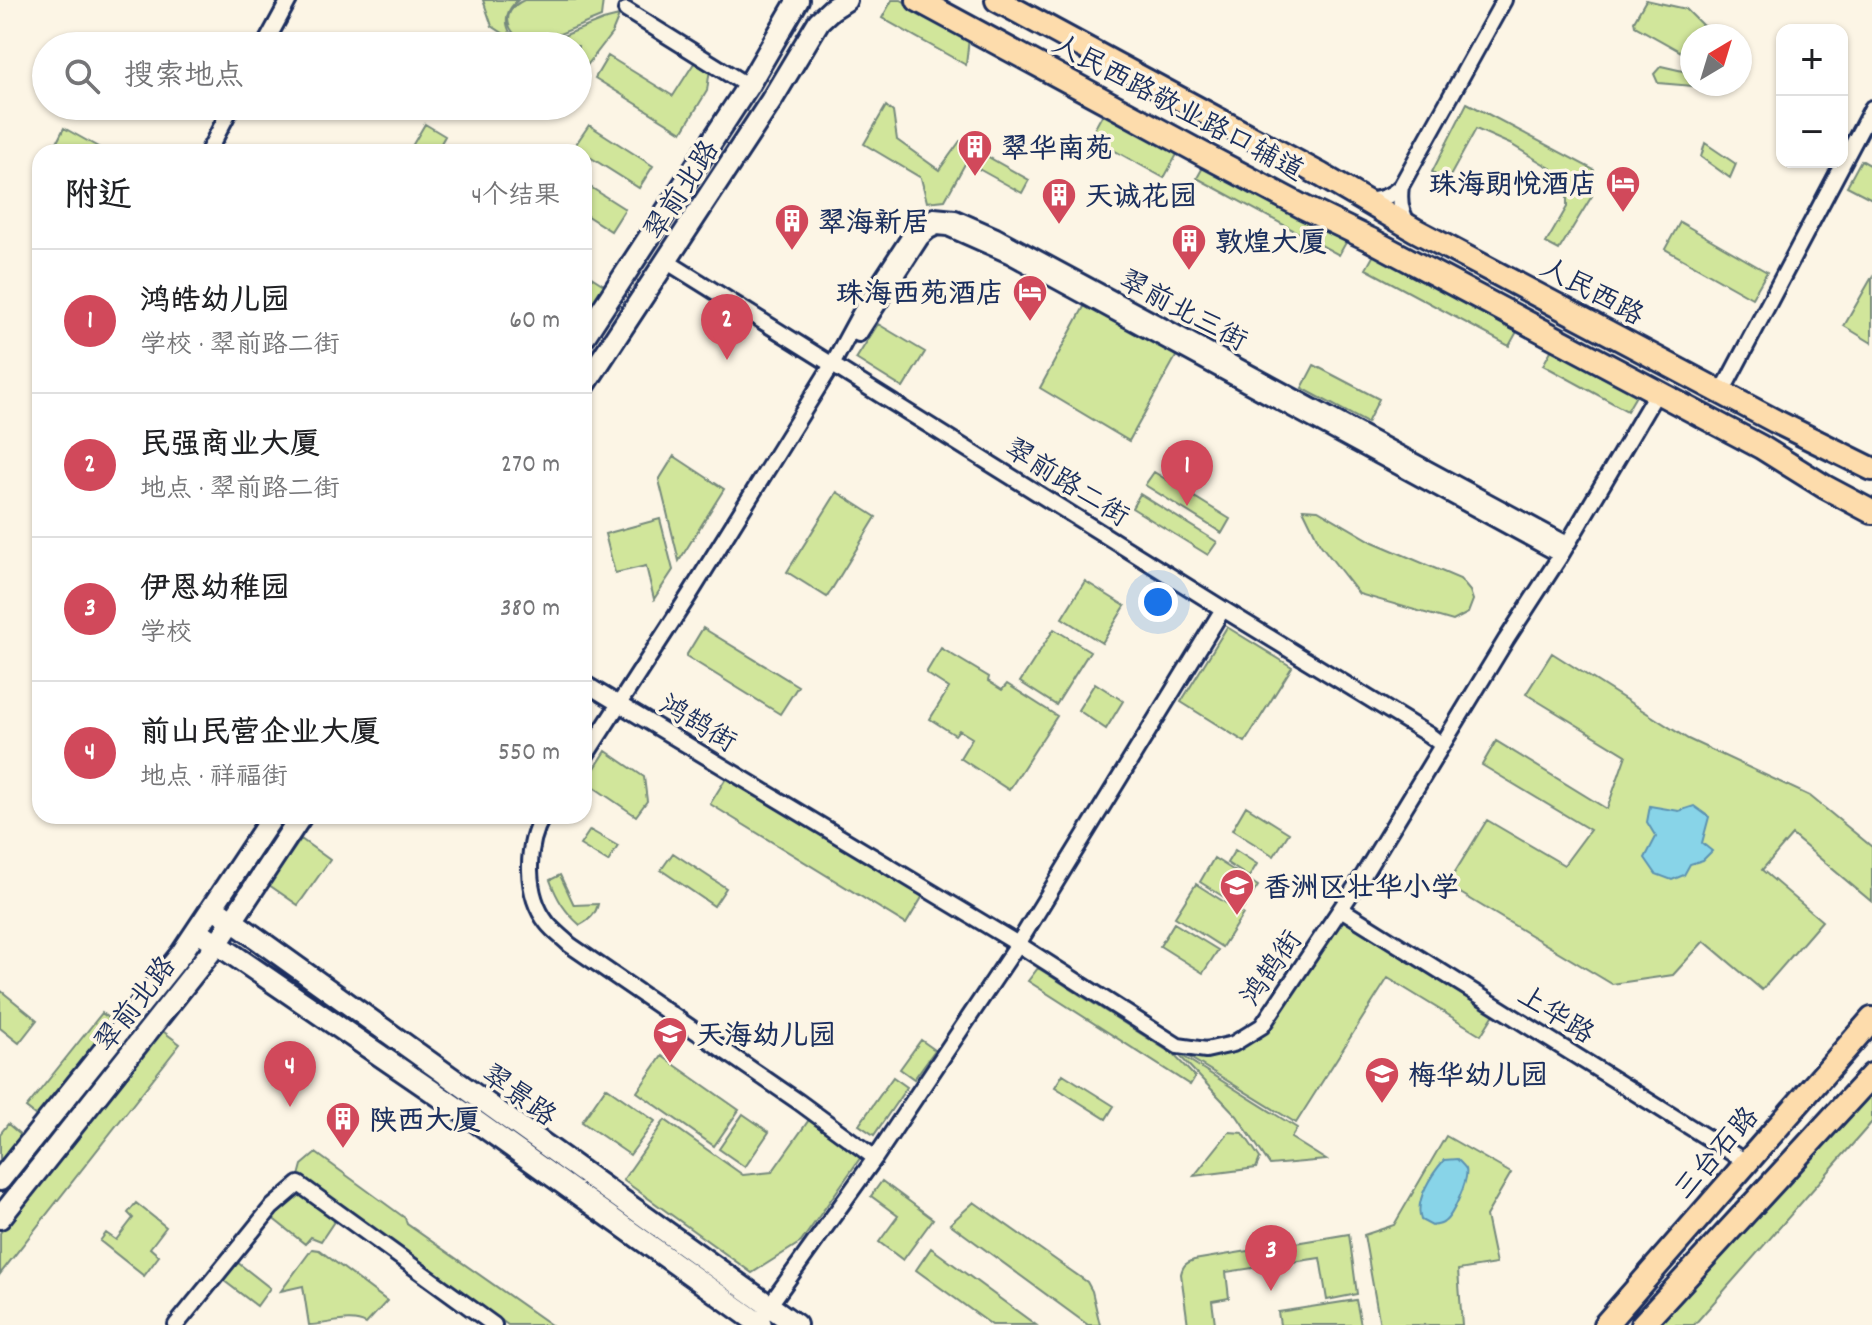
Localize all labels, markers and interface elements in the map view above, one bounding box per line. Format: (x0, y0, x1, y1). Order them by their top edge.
north arrow (1680, 24, 1752, 96)
map controls (1776, 24, 1848, 168)
button: + (1776, 24, 1848, 96)
street label: 人民西路敬业路口辅道 (1044, 27, 1310, 194)
search box (32, 32, 592, 120)
icon: search (60, 54, 104, 98)
text: 搜索地点 (124, 57, 244, 100)
button: − (1776, 96, 1848, 168)
building icon: 翠华南苑 (956, 128, 994, 178)
place label: 翠华南苑 (1001, 132, 1113, 172)
street label: 翠前北路 (637, 134, 731, 250)
hotel icon: 珠海朗悦酒店 (1604, 164, 1642, 214)
place label: 珠海朗悦酒店 (1429, 168, 1597, 208)
text: 附近 (64, 174, 132, 223)
building icon: 天诚花园 (1040, 176, 1078, 226)
text: 4个结果 (471, 179, 560, 216)
place label: 天诚花园 (1085, 180, 1197, 220)
building icon: 翠海新居 (773, 202, 811, 252)
place label: 翠海新居 (818, 206, 930, 246)
building icon: 敦煌大厦 (1170, 222, 1208, 272)
place label: 敦煌大厦 (1215, 226, 1327, 266)
street label: 人民西路 (1532, 250, 1649, 338)
street label: 翠前北三街 (1110, 263, 1253, 364)
hotel icon: 珠海西苑酒店 (1011, 273, 1049, 323)
place label: 珠海西苑酒店 (836, 277, 1004, 317)
text: 鸿皓幼儿园 (140, 282, 290, 325)
pin: 2 (701, 294, 753, 360)
text: 1 (87, 303, 93, 340)
text: 60 m (509, 303, 560, 340)
text: 学校 · 翠前路二街 (140, 328, 340, 365)
text: 民强商业大厦 (140, 426, 320, 469)
street label: 翠前路二街 (995, 431, 1135, 539)
pin: 1 (1161, 440, 1213, 506)
text: 2 (84, 447, 96, 484)
text: 270 m (501, 447, 560, 484)
text: 地点 · 翠前路二街 (140, 472, 340, 509)
text: 伊恩幼稚园 (140, 570, 290, 613)
your location (1138, 582, 1178, 622)
text: 3 (84, 591, 96, 628)
text: 380 m (500, 591, 560, 628)
text: 学校 (140, 616, 192, 653)
street label: 鸿鹄街 (650, 688, 743, 765)
text: 前山民营企业大厦 (140, 714, 380, 757)
text: 4 (85, 735, 95, 772)
text: 550 m (498, 735, 560, 772)
text: 地点 · 祥福街 (140, 760, 288, 797)
school or university icon: 香洲区壮华小学 (1218, 867, 1256, 917)
place label: 香洲区壮华小学 (1263, 871, 1459, 911)
street label: 鸿鹄街 (1234, 924, 1315, 1016)
street label: 翠前北路 (88, 950, 188, 1063)
street label: 上华路 (1508, 978, 1601, 1056)
school or university icon: 天海幼儿园 (651, 1015, 689, 1065)
place label: 天海幼儿园 (696, 1019, 836, 1059)
pin: 4 (264, 1041, 316, 1107)
school or university icon: 梅华幼儿园 (1363, 1055, 1401, 1105)
street label: 翠景路 (471, 1057, 563, 1139)
place label: 梅华幼儿园 (1408, 1059, 1548, 1099)
building icon: 陕西大厦 (324, 1100, 362, 1150)
street label: 三台石路 (1667, 1100, 1771, 1211)
place label: 陕西大厦 (369, 1104, 481, 1144)
pin: 3 (1245, 1225, 1297, 1291)

